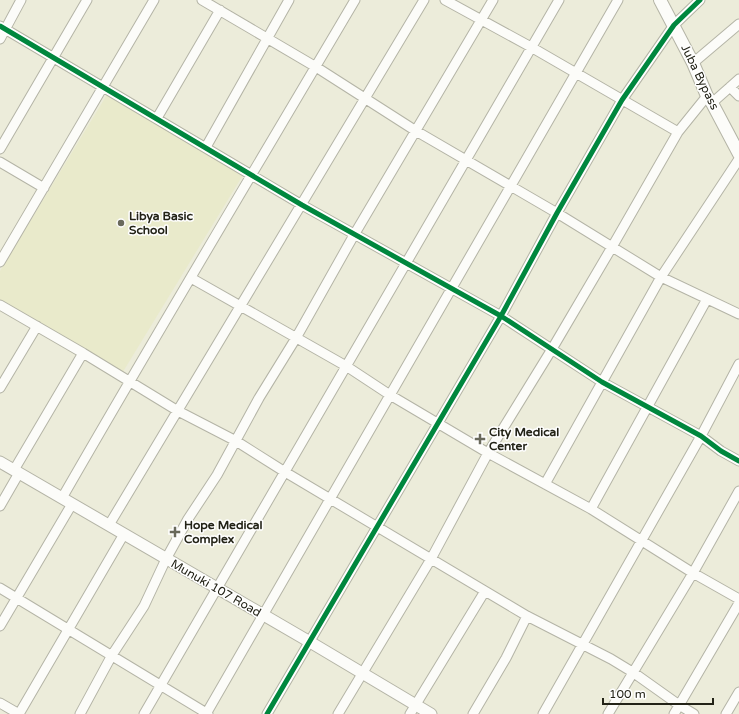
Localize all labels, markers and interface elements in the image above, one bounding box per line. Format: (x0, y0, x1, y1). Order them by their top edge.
street label: Juba Bypass (678, 42, 722, 112)
place label: Libya Basic School (129, 209, 193, 237)
marker: Libya Basic School (116, 218, 126, 228)
place label: City Medical Center (489, 425, 559, 453)
marker: City Medical Center (474, 433, 486, 445)
place label: Hope Medical Complex (184, 518, 263, 547)
marker: Hope Medical Complex (169, 526, 181, 538)
street label: Munuki 107 Road (168, 556, 264, 620)
scale bar (603, 680, 713, 706)
text: 100 m (609, 687, 646, 701)

